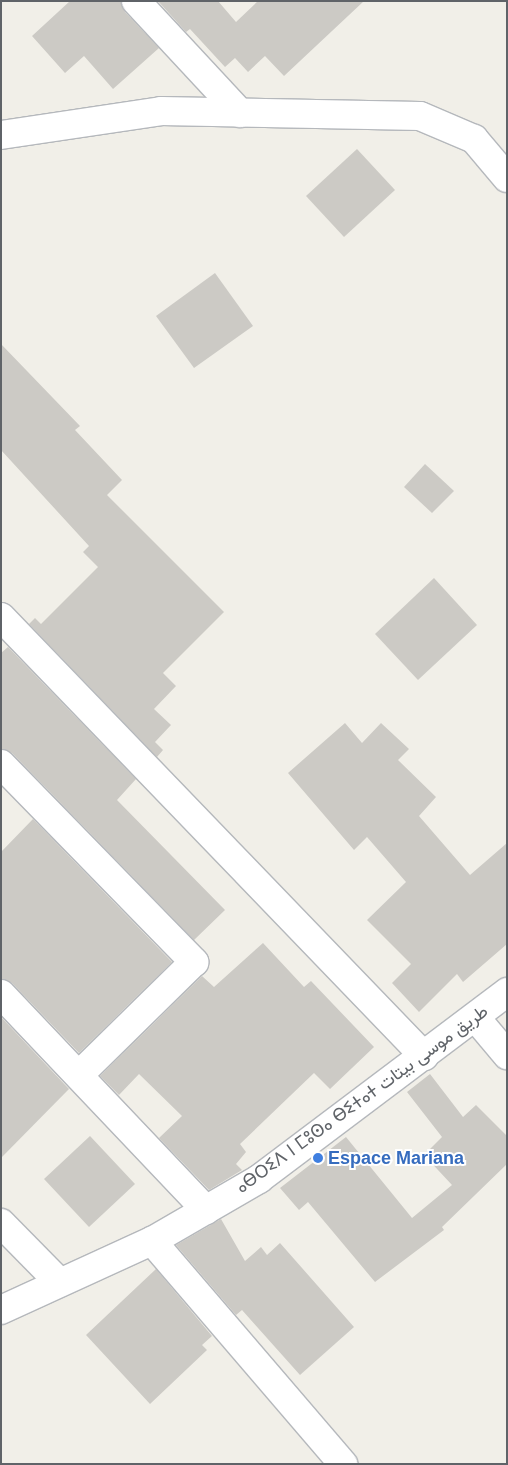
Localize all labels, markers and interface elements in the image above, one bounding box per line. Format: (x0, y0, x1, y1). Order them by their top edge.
street label: ⴰⴱⵔⵉⴷ ⵏ ⵎⵓⵙⴰ ⴱⵉⵜⴰⵜ طريق موسى بيتات (232, 1000, 492, 1198)
place label: Espace Mariana (328, 1147, 464, 1169)
marker: Espace Mariana (312, 1152, 324, 1164)

